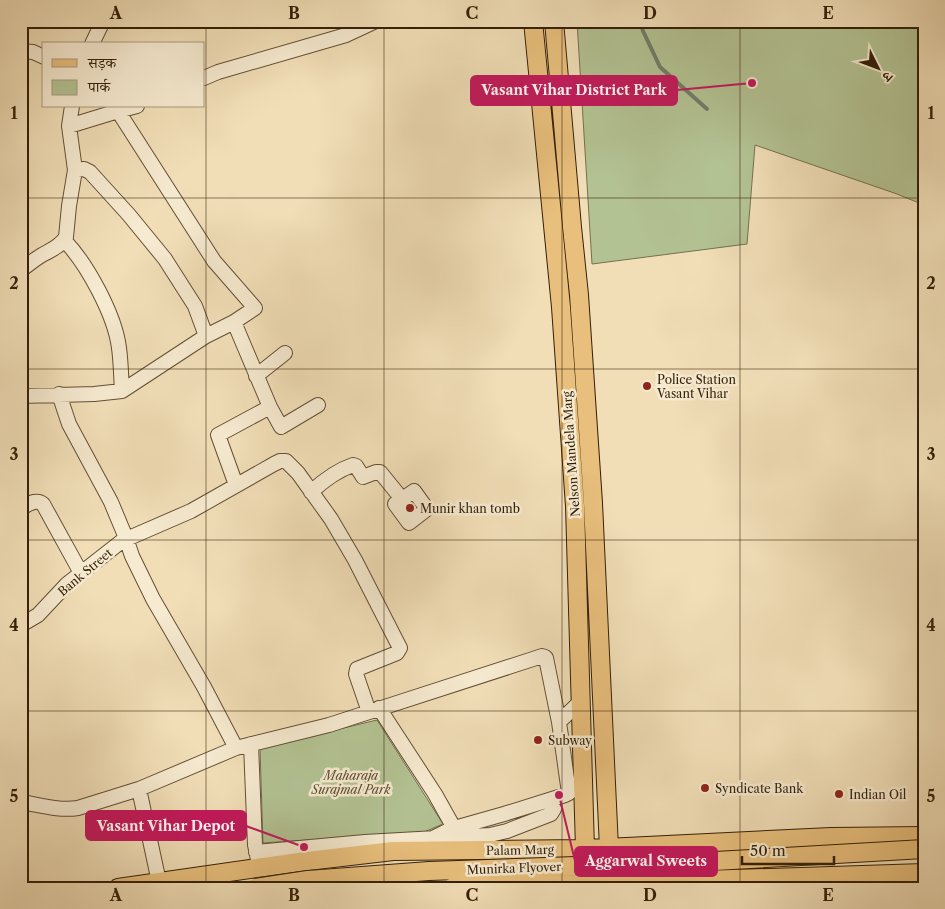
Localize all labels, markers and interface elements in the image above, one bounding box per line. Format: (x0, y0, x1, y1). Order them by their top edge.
text: A (109, 3, 123, 23)
text: B (288, 3, 300, 23)
text: C (466, 3, 478, 23)
text: D (643, 3, 657, 23)
text: E (822, 3, 834, 23)
legend (42, 42, 205, 108)
north arrow (852, 42, 902, 92)
text: सड़क (87, 53, 117, 72)
text: उ (878, 67, 897, 86)
callout: Vasant Vihar District Park (471, 76, 677, 105)
text: पार्क (87, 77, 111, 96)
text: Vasant Vihar District Park (480, 81, 667, 99)
text: 1 (10, 103, 18, 123)
text: 1 (927, 103, 935, 123)
text: 2 (9, 273, 19, 293)
text: 2 (926, 273, 936, 293)
place label: Police Station Vasant Vihar (656, 372, 736, 401)
marker: Police Station Vasant Vihar (641, 380, 653, 392)
street label: Nelson Mandela Marg (559, 390, 583, 517)
text: 3 (9, 444, 19, 464)
text: 3 (926, 444, 936, 464)
place label: Munir khan tomb (420, 501, 520, 516)
marker: Munir khan tomb (404, 502, 416, 514)
street label: Bank Street (55, 545, 116, 599)
text: 4 (9, 615, 19, 635)
text: 4 (926, 615, 936, 635)
place label: Subway (548, 733, 592, 748)
marker: Subway (532, 734, 544, 746)
park label: Maharaja Surajmal Park (311, 768, 391, 797)
place label: Syndicate Bank (715, 781, 804, 796)
marker: Syndicate Bank (699, 782, 711, 794)
text: 5 (10, 786, 19, 806)
text: 5 (927, 786, 936, 806)
place label: Indian Oil (849, 787, 907, 802)
marker: Indian Oil (833, 788, 845, 800)
callout: Vasant Vihar Depot (86, 811, 246, 840)
text: Vasant Vihar Depot (96, 817, 236, 835)
scale bar (742, 834, 835, 866)
text: 50 m (750, 841, 786, 860)
street label: Palam Marg (486, 842, 555, 858)
callout: Aggarwal Sweets (575, 847, 717, 876)
text: Aggarwal Sweets (584, 852, 707, 870)
street label: Munirka Flyover (467, 859, 561, 877)
text: A (109, 885, 123, 905)
text: B (288, 885, 300, 905)
text: C (466, 885, 478, 905)
text: D (643, 885, 657, 905)
text: E (822, 885, 834, 905)

